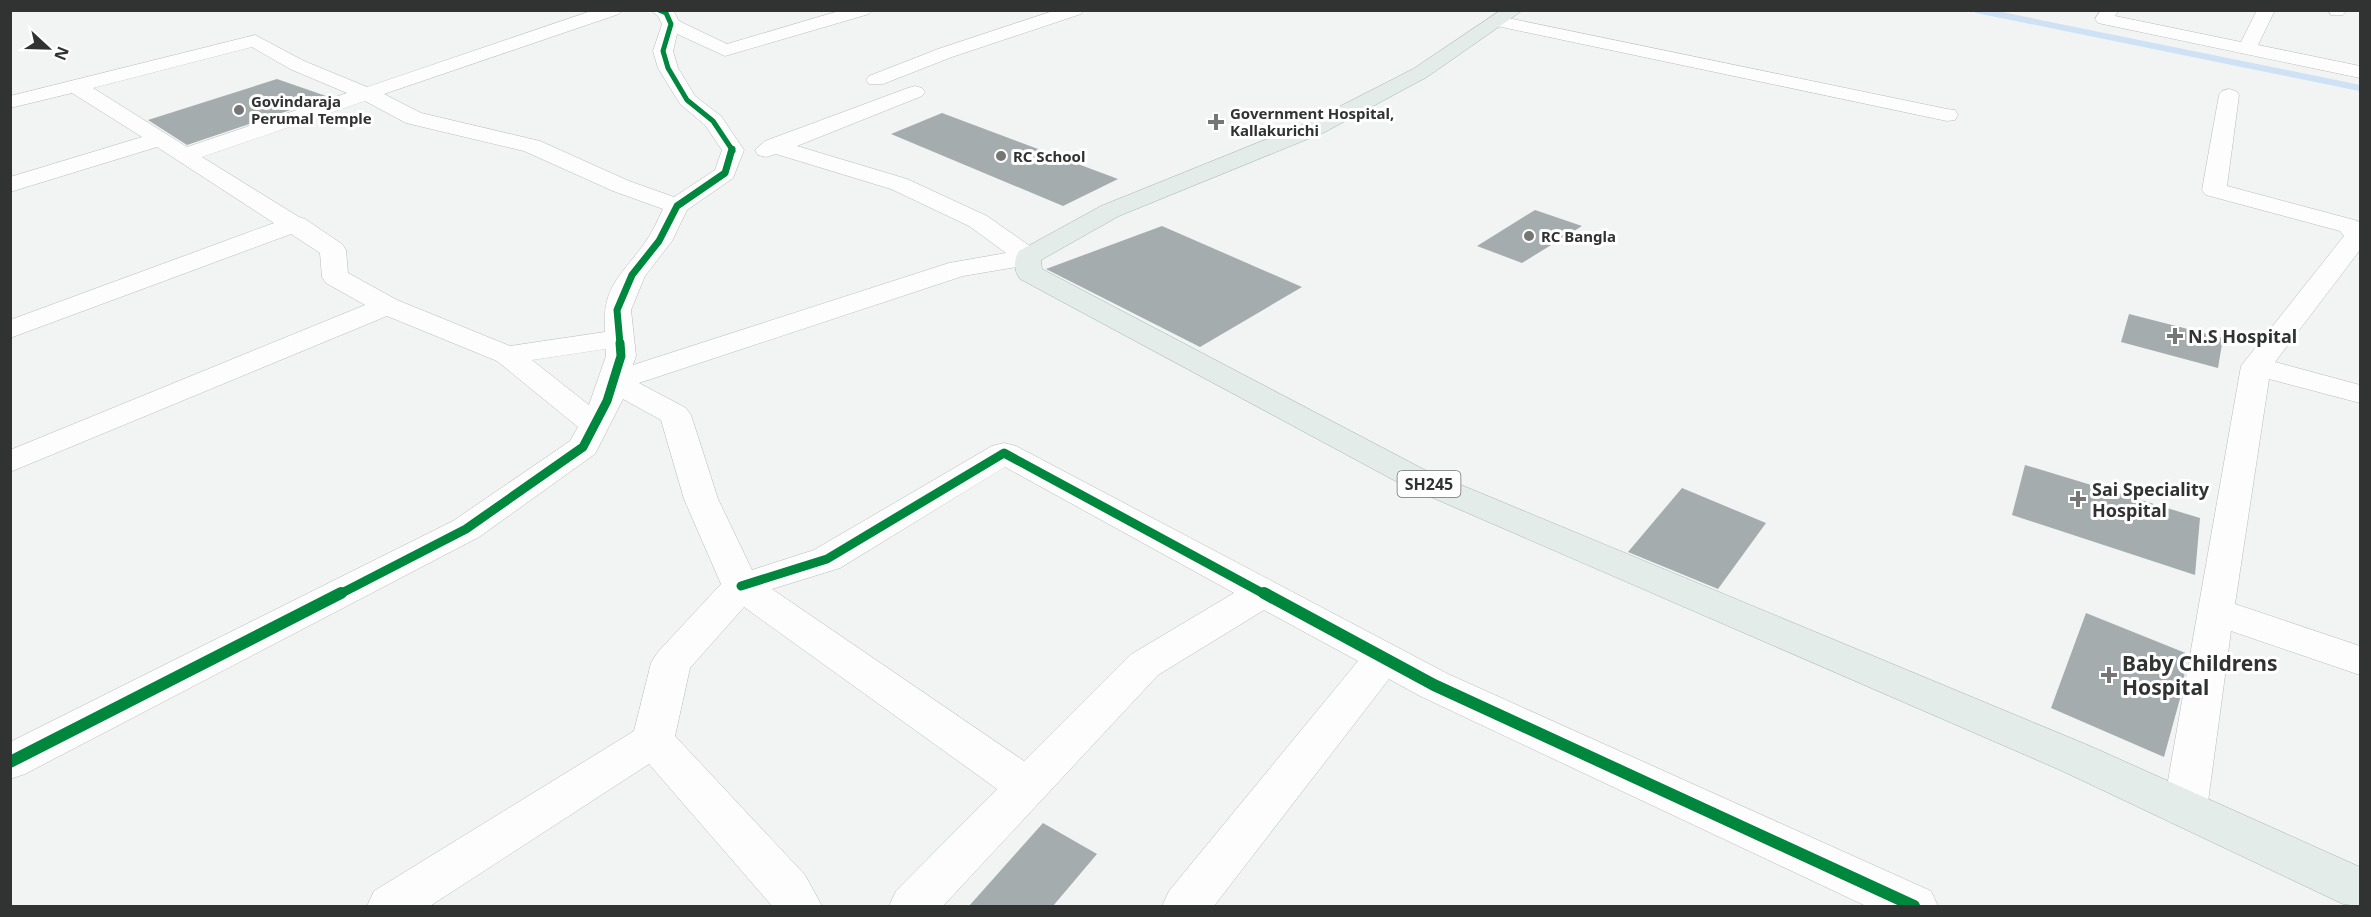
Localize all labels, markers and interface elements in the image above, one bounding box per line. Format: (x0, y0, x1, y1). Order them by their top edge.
north arrow (18, 18, 78, 78)
text: N (49, 43, 75, 64)
place label: Govindaraja Perumal Temple (251, 91, 372, 128)
marker: Govindaraja Perumal Temple (232, 103, 246, 117)
place label: Government Hospital, Kallakurichi (1230, 103, 1394, 140)
marker: Government Hospital, Kallakurichi (1207, 113, 1225, 131)
place label: RC School (1013, 146, 1085, 166)
marker: RC School (994, 149, 1008, 163)
place label: RC Bangla (1541, 226, 1616, 246)
marker: RC Bangla (1522, 229, 1536, 243)
place label: N.S Hospital (2188, 324, 2297, 348)
marker: N.S Hospital (2166, 327, 2184, 345)
road number: SH245 (1398, 471, 1460, 497)
place label: Sai Speciality Hospital (2092, 477, 2210, 522)
marker: Sai Speciality Hospital (2069, 490, 2087, 508)
place label: Baby Childrens Hospital (2122, 649, 2277, 701)
marker: Baby Childrens Hospital (2100, 666, 2118, 684)

